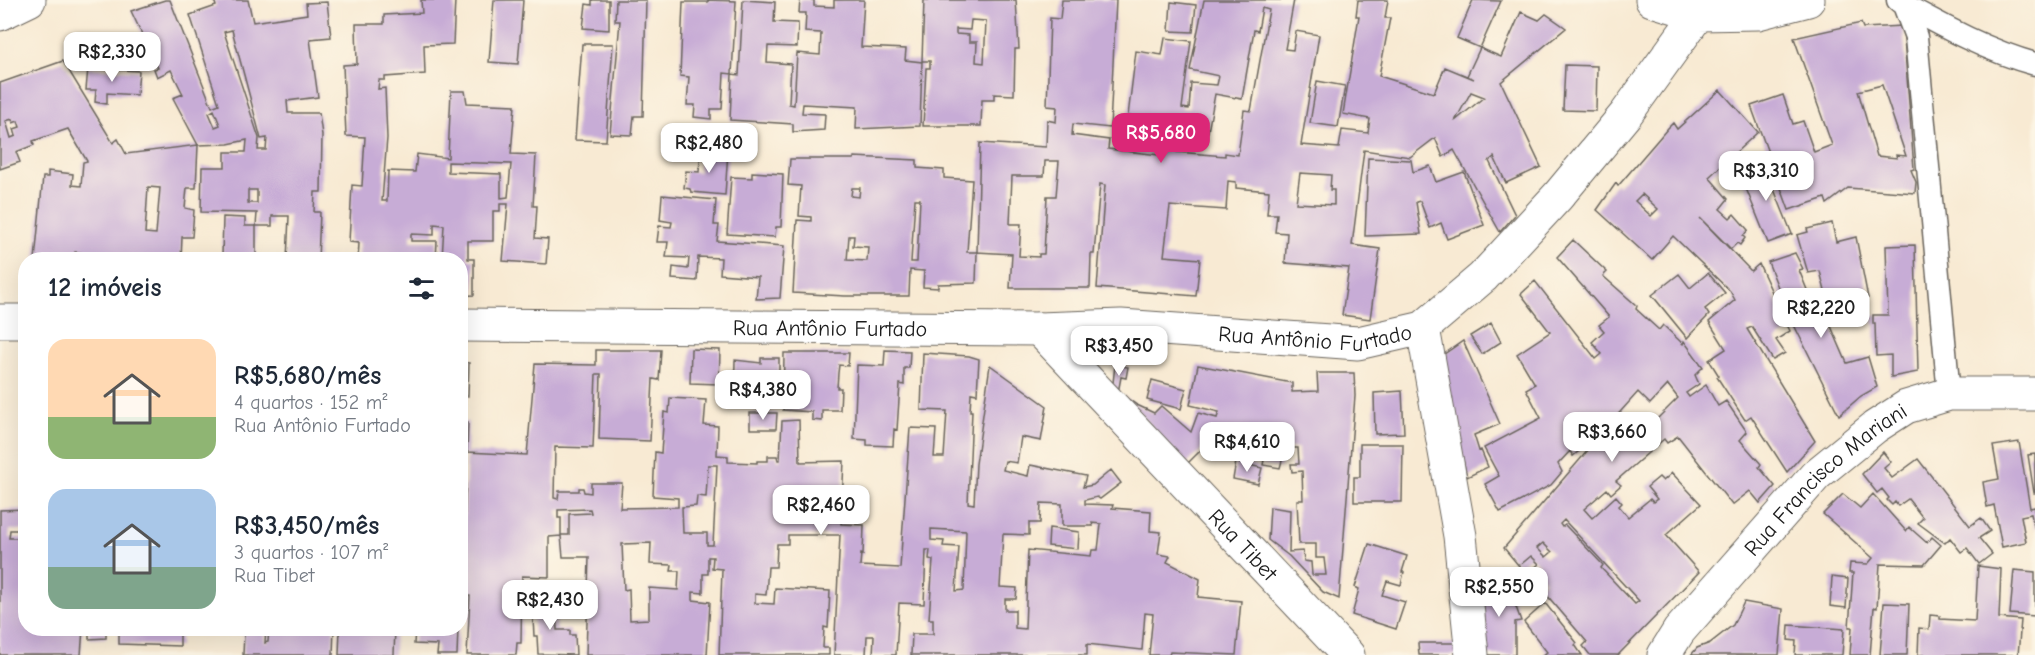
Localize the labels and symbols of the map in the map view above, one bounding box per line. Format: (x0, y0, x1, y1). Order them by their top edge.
pin: R$2,330 (57, 32, 167, 83)
pin: R$5,680 (1106, 113, 1216, 164)
pin: R$2,480 (654, 123, 764, 174)
pin: R$3,310 (1711, 151, 1821, 202)
pin: R$2,220 (1766, 288, 1876, 339)
street label: Rua Antônio Furtado (733, 315, 927, 342)
street label: Rua Antônio Furtado (1217, 319, 1414, 357)
pin: R$3,450 (1064, 326, 1174, 377)
pin: R$4,380 (708, 370, 818, 421)
street label: Rua Francisco Mariani (1739, 398, 1912, 562)
pin: R$3,660 (1557, 412, 1667, 463)
pin: R$4,610 (1192, 422, 1302, 473)
pin: R$2,460 (766, 485, 876, 536)
street label: Rua Tibet (1203, 504, 1283, 587)
pin: R$2,550 (1444, 567, 1554, 618)
pin: R$2,430 (495, 580, 605, 631)

